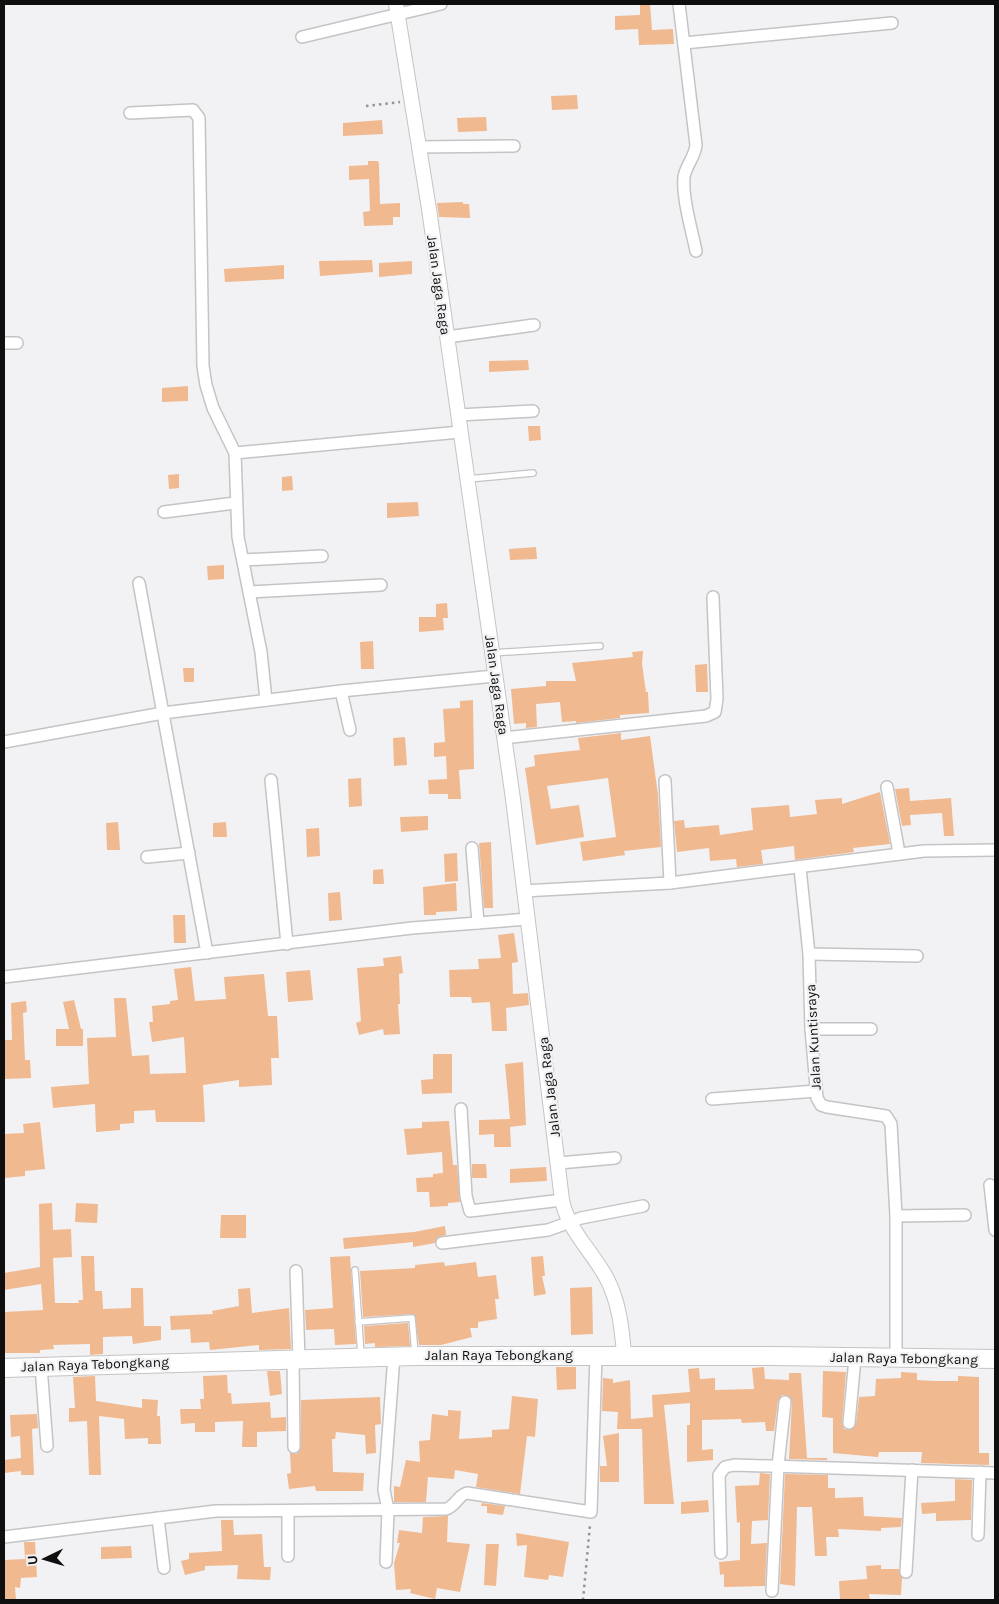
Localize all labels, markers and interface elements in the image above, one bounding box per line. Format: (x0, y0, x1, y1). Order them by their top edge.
street label: Jalan Jaga Raga (423, 234, 454, 336)
street label: Jalan Jaga Raga (481, 634, 512, 736)
street label: Jalan Kuntisraya (802, 984, 825, 1090)
street label: Jalan Jaga Raga (535, 1036, 564, 1138)
street label: Jalan Raya Tebongkang (425, 1347, 573, 1364)
street label: Jalan Raya Tebongkang (830, 1349, 978, 1368)
street label: Jalan Raya Tebongkang (21, 1353, 169, 1376)
north arrow (20, 1534, 70, 1584)
text: U (24, 1555, 41, 1566)

